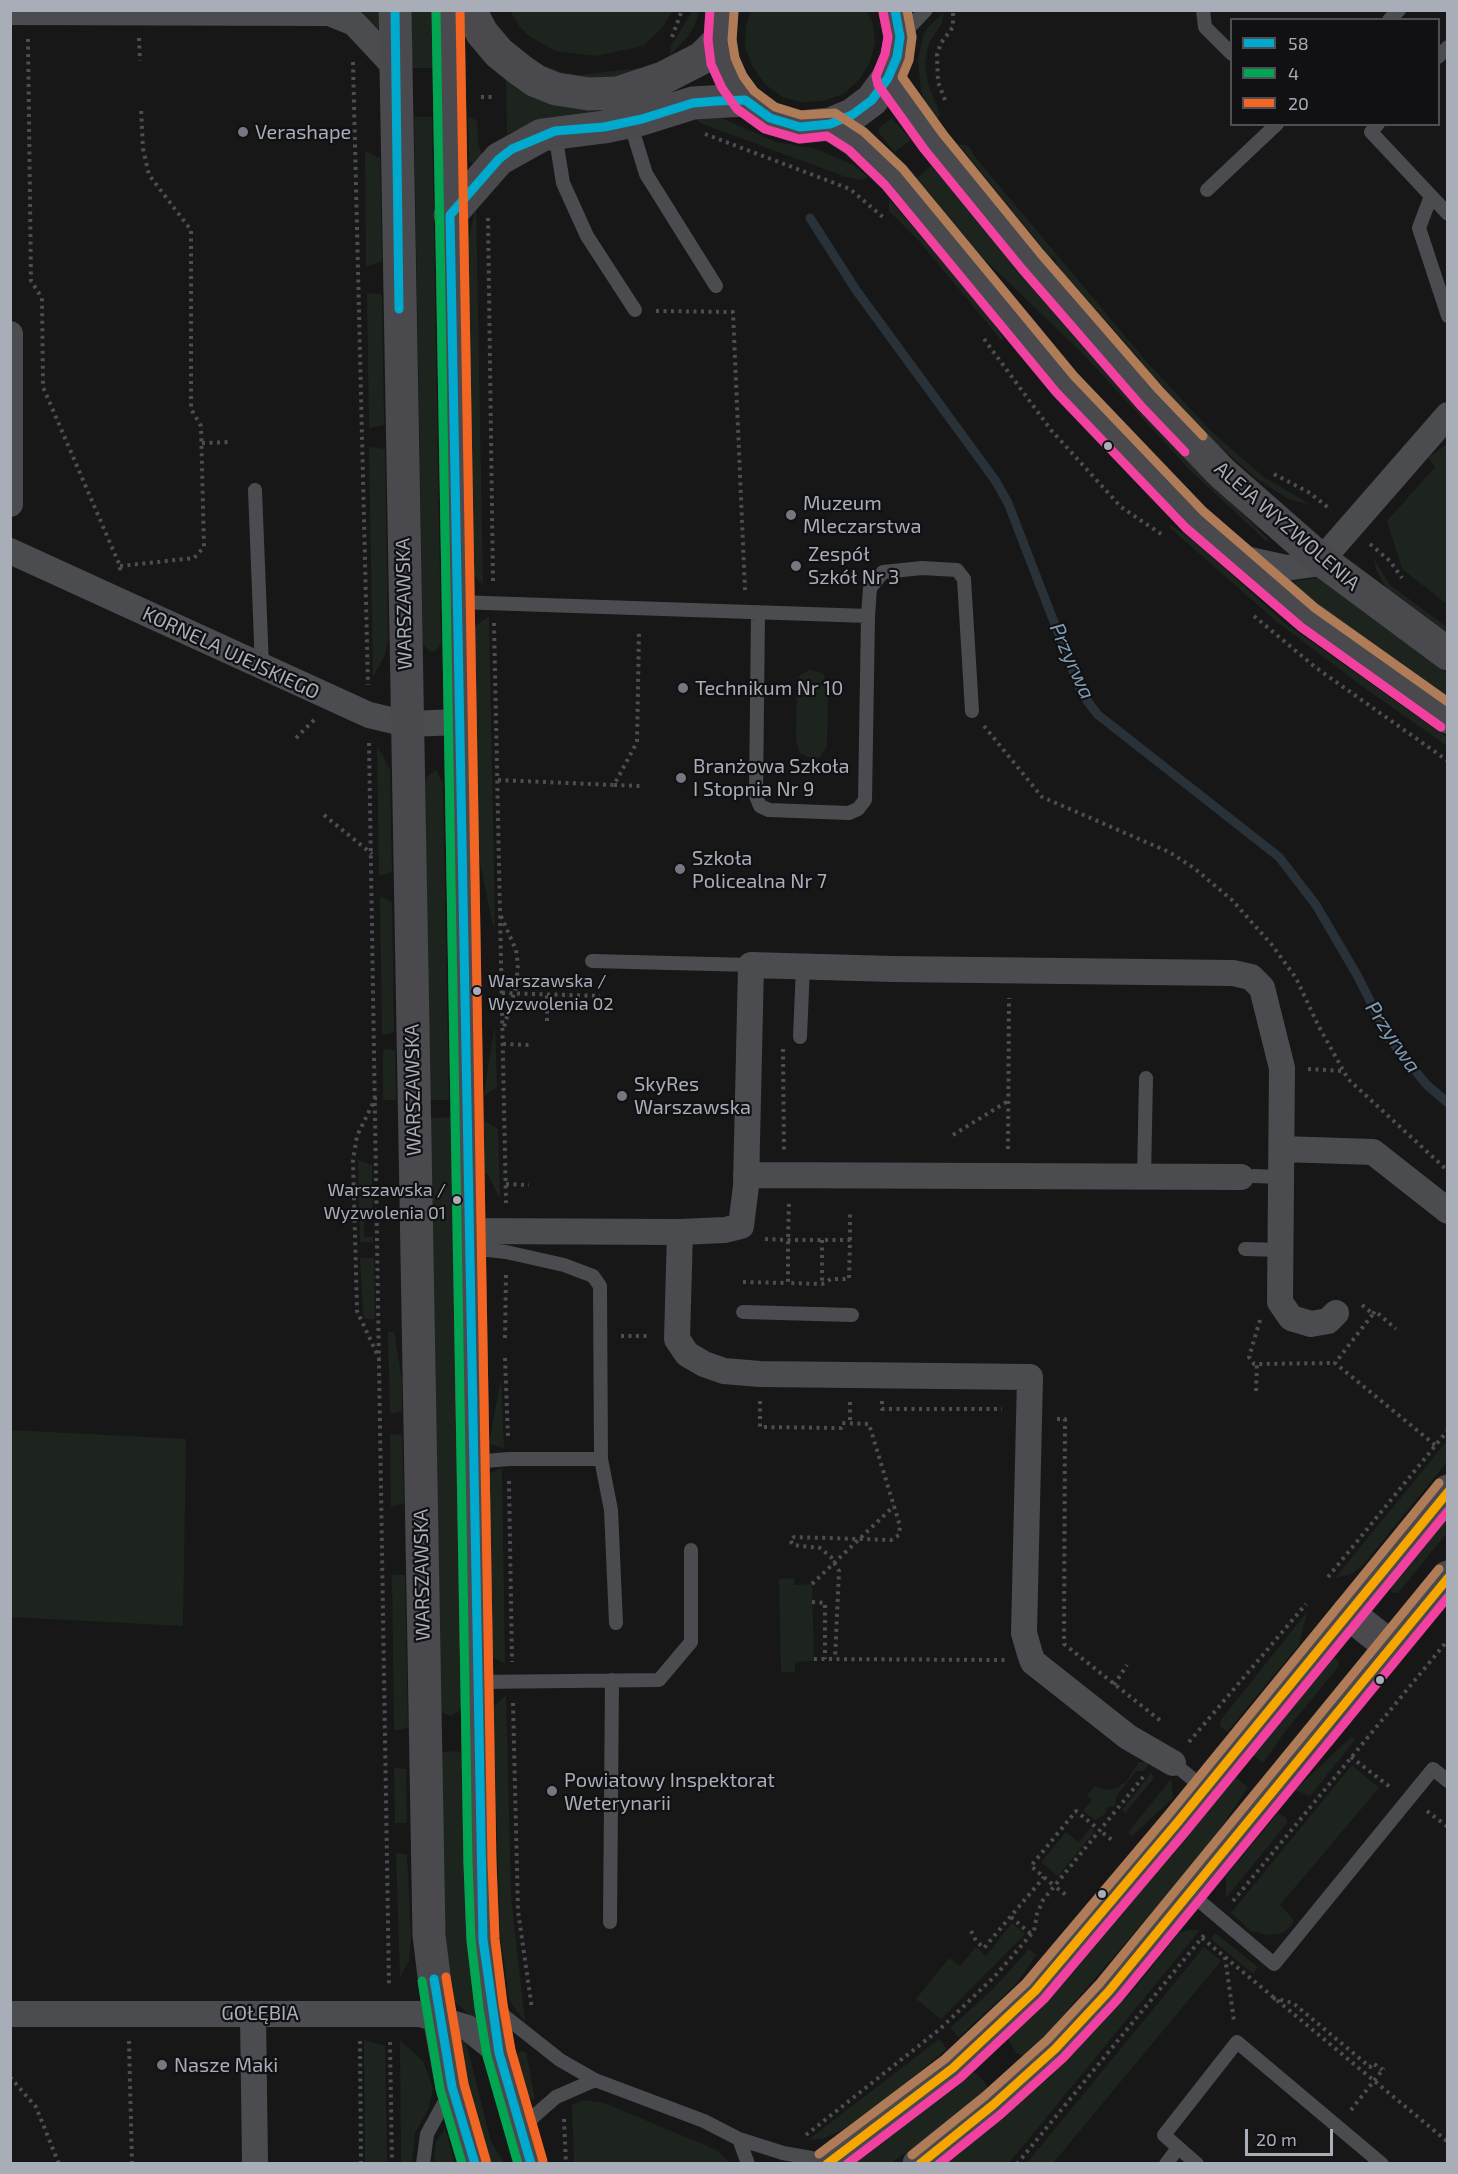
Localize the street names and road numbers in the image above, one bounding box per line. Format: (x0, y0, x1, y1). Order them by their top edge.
street label: ALEJA WYZWOLENIA (1209, 456, 1365, 596)
street label: WARSZAWSKA (391, 538, 417, 670)
street label: KORNELA UJEJSKIEGO (139, 601, 323, 705)
street label: WARSZAWSKA (400, 1024, 426, 1156)
street label: WARSZAWSKA (409, 1509, 435, 1641)
street label: GOŁĘBIA (221, 2001, 299, 2025)

